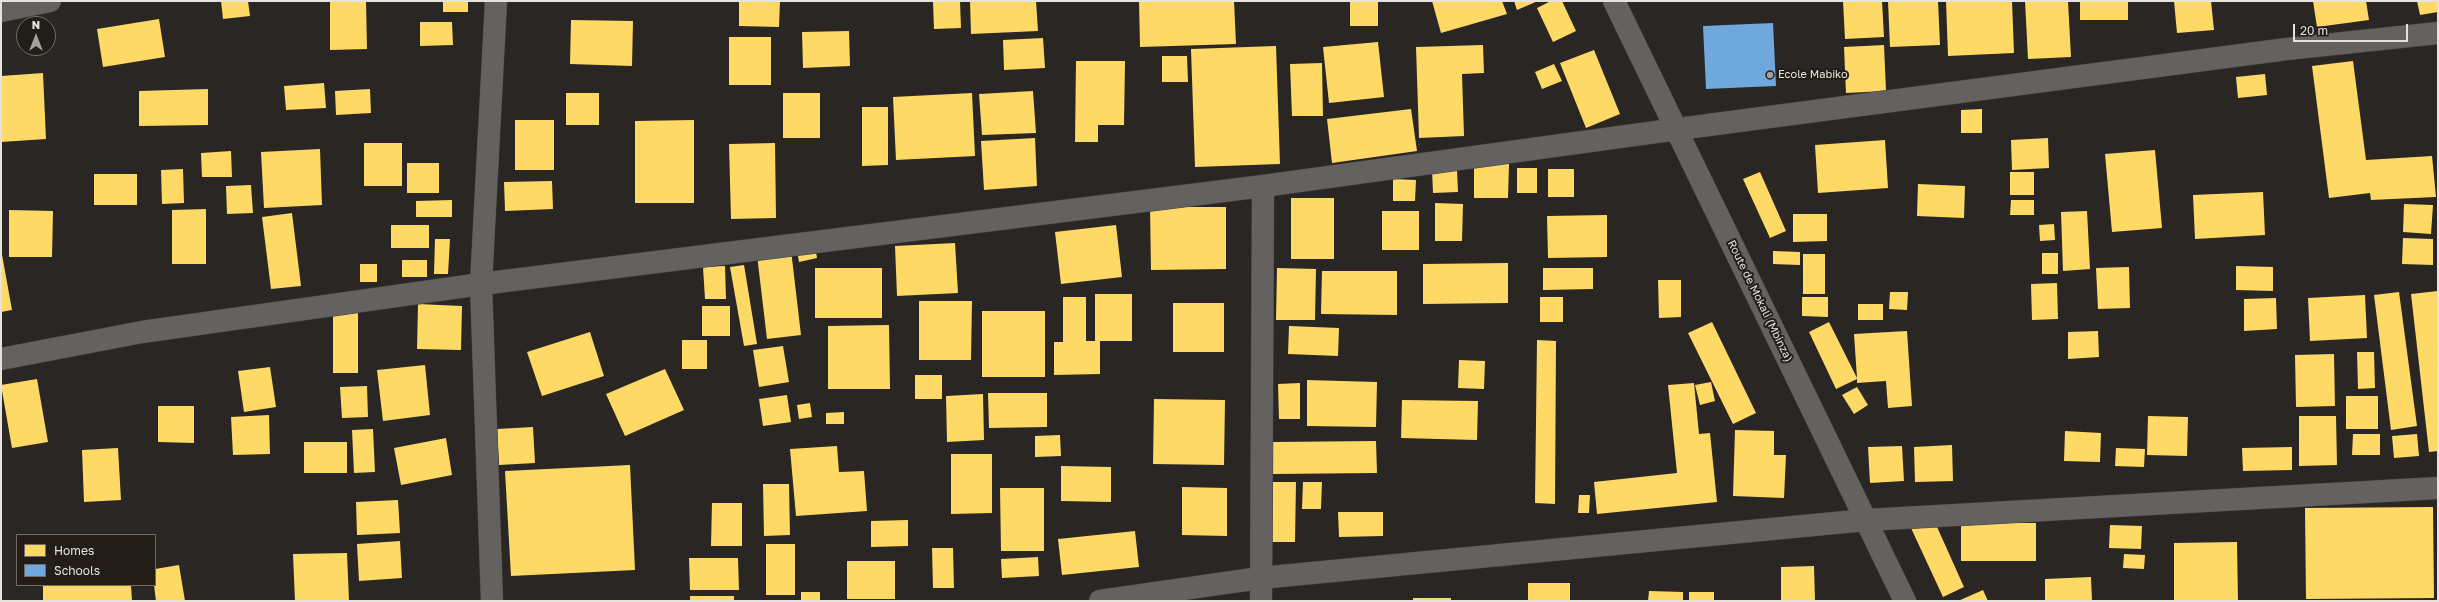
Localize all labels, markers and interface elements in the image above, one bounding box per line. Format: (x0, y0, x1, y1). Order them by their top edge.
north arrow (16, 16, 56, 56)
scale bar (2295, 16, 2410, 42)
text: N (32, 18, 40, 31)
text: 20 m (2300, 23, 2328, 38)
place label: Ecole Mabiko (1778, 68, 1848, 82)
marker: Ecole Mabiko (1765, 70, 1775, 80)
street label: Route de Mokali (Mbinza) (1725, 238, 1795, 364)
legend (16, 534, 156, 586)
text: Homes (54, 543, 94, 558)
text: Schools (54, 563, 100, 578)

